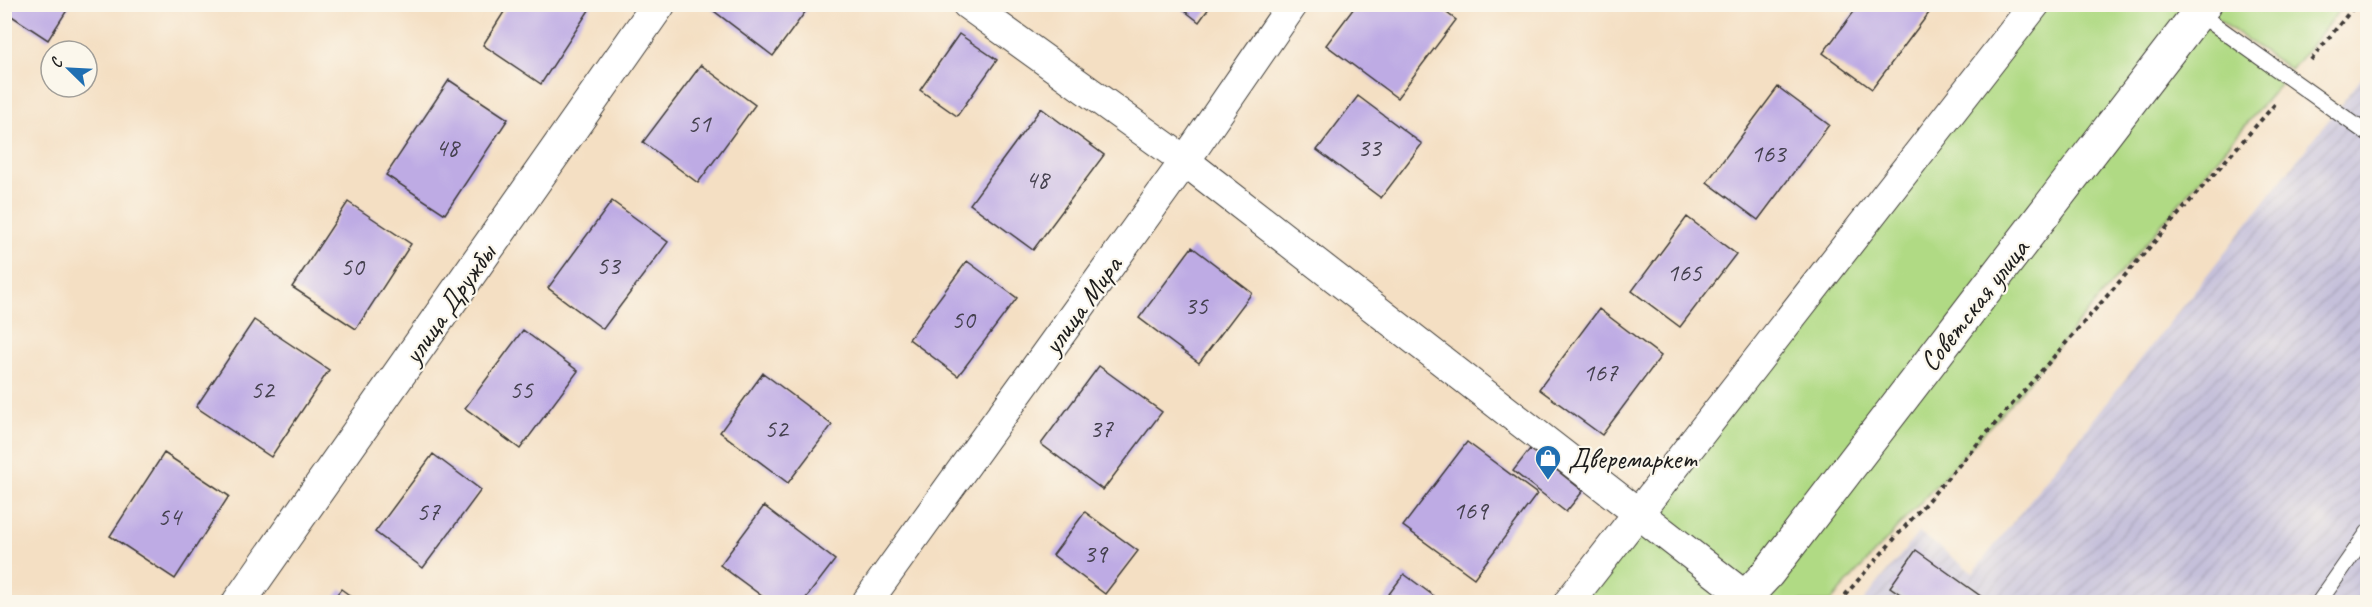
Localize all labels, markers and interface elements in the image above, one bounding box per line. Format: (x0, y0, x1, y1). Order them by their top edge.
north arrow (39, 39, 99, 99)
text: С (45, 54, 68, 71)
house number: 51 (687, 107, 712, 140)
house number: 48 (435, 131, 461, 164)
house number: 33 (1357, 131, 1383, 164)
house number: 163 (1750, 137, 1788, 170)
house number: 48 (1025, 163, 1051, 196)
street label: Советская улица (1912, 231, 2038, 378)
street label: улица Дружбы (394, 236, 504, 372)
street label: улица Мира (1034, 248, 1130, 362)
house number: 53 (596, 249, 622, 282)
house number: 50 (340, 250, 366, 283)
house number: 165 (1666, 256, 1703, 289)
house number: 35 (1184, 289, 1209, 322)
house number: 50 (951, 303, 977, 336)
house number: 167 (1582, 356, 1619, 389)
house number: 52 (250, 373, 276, 406)
house number: 55 (509, 373, 534, 406)
house number: 52 (764, 412, 790, 445)
house number: 37 (1089, 412, 1114, 445)
place label: Дверемаркет (1568, 441, 1698, 476)
shop icon: Дверемаркет (1533, 443, 1563, 481)
house number: 169 (1452, 494, 1490, 527)
house number: 57 (416, 495, 441, 528)
house number: 54 (157, 500, 183, 533)
house number: 39 (1083, 537, 1109, 570)

